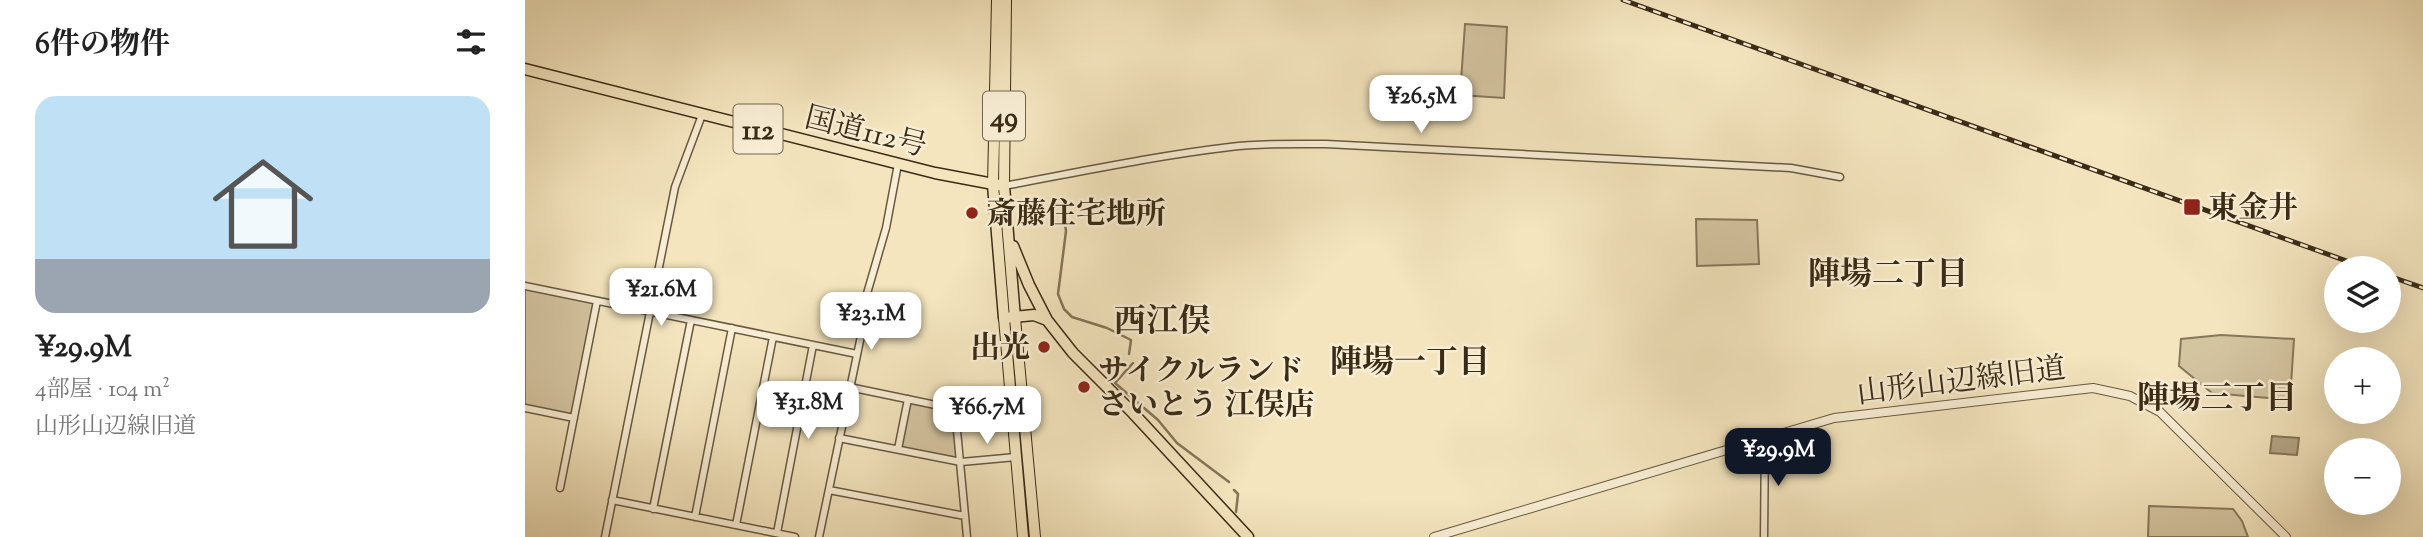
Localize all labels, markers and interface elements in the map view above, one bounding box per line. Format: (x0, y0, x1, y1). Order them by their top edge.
icon: filters (452, 23, 490, 61)
text: 6件の物件 (35, 24, 170, 67)
pin: ¥26.5M (1364, 76, 1478, 135)
text: ¥26.5M (1385, 81, 1457, 114)
road number: 49 (983, 92, 1025, 140)
street label: 国道112号 (800, 98, 931, 169)
road number: 112 (733, 104, 783, 154)
icon: home (200, 141, 326, 267)
place label: 東金井 (2208, 188, 2298, 231)
place label: 斎藤住宅地所 (986, 194, 1166, 237)
marker: 東金井 (2182, 197, 2202, 217)
marker: 斎藤住宅地所 (964, 205, 980, 221)
district label: 陣場二丁目 (1808, 253, 1968, 299)
map controls (2324, 256, 2401, 515)
button: layers (2324, 256, 2401, 333)
pin: ¥21.6M (604, 268, 718, 328)
text: ¥21.6M (625, 274, 697, 307)
pin: ¥23.1M (814, 292, 928, 352)
text: ¥23.1M (836, 298, 906, 331)
district label: 西江俣 (1114, 300, 1210, 346)
text: ¥29.9M (35, 327, 132, 370)
place label: 出光 (970, 328, 1030, 371)
marker: 出光 (1036, 339, 1052, 355)
district label: 陣場一丁目 (1330, 341, 1490, 387)
button: + (2324, 347, 2401, 424)
street label: 山形山辺線旧道 (1854, 348, 2068, 417)
place label: サイクルランド さいとう 江俣店 (1098, 351, 1314, 428)
text: 4部屋 · 104 m² (35, 374, 170, 407)
district label: 陣場三丁目 (2137, 377, 2297, 423)
marker: サイクルランド さいとう 江俣店 (1076, 379, 1092, 395)
pin: ¥31.8M (751, 382, 865, 441)
pin: ¥66.7M (930, 386, 1044, 446)
text: ¥31.8M (773, 387, 843, 420)
text: ¥66.7M (949, 392, 1025, 425)
text: 山形山辺線旧道 (35, 411, 196, 444)
pin: ¥29.9M (1721, 428, 1835, 488)
text: ¥29.9M (1741, 434, 1815, 467)
button: − (2324, 438, 2401, 515)

